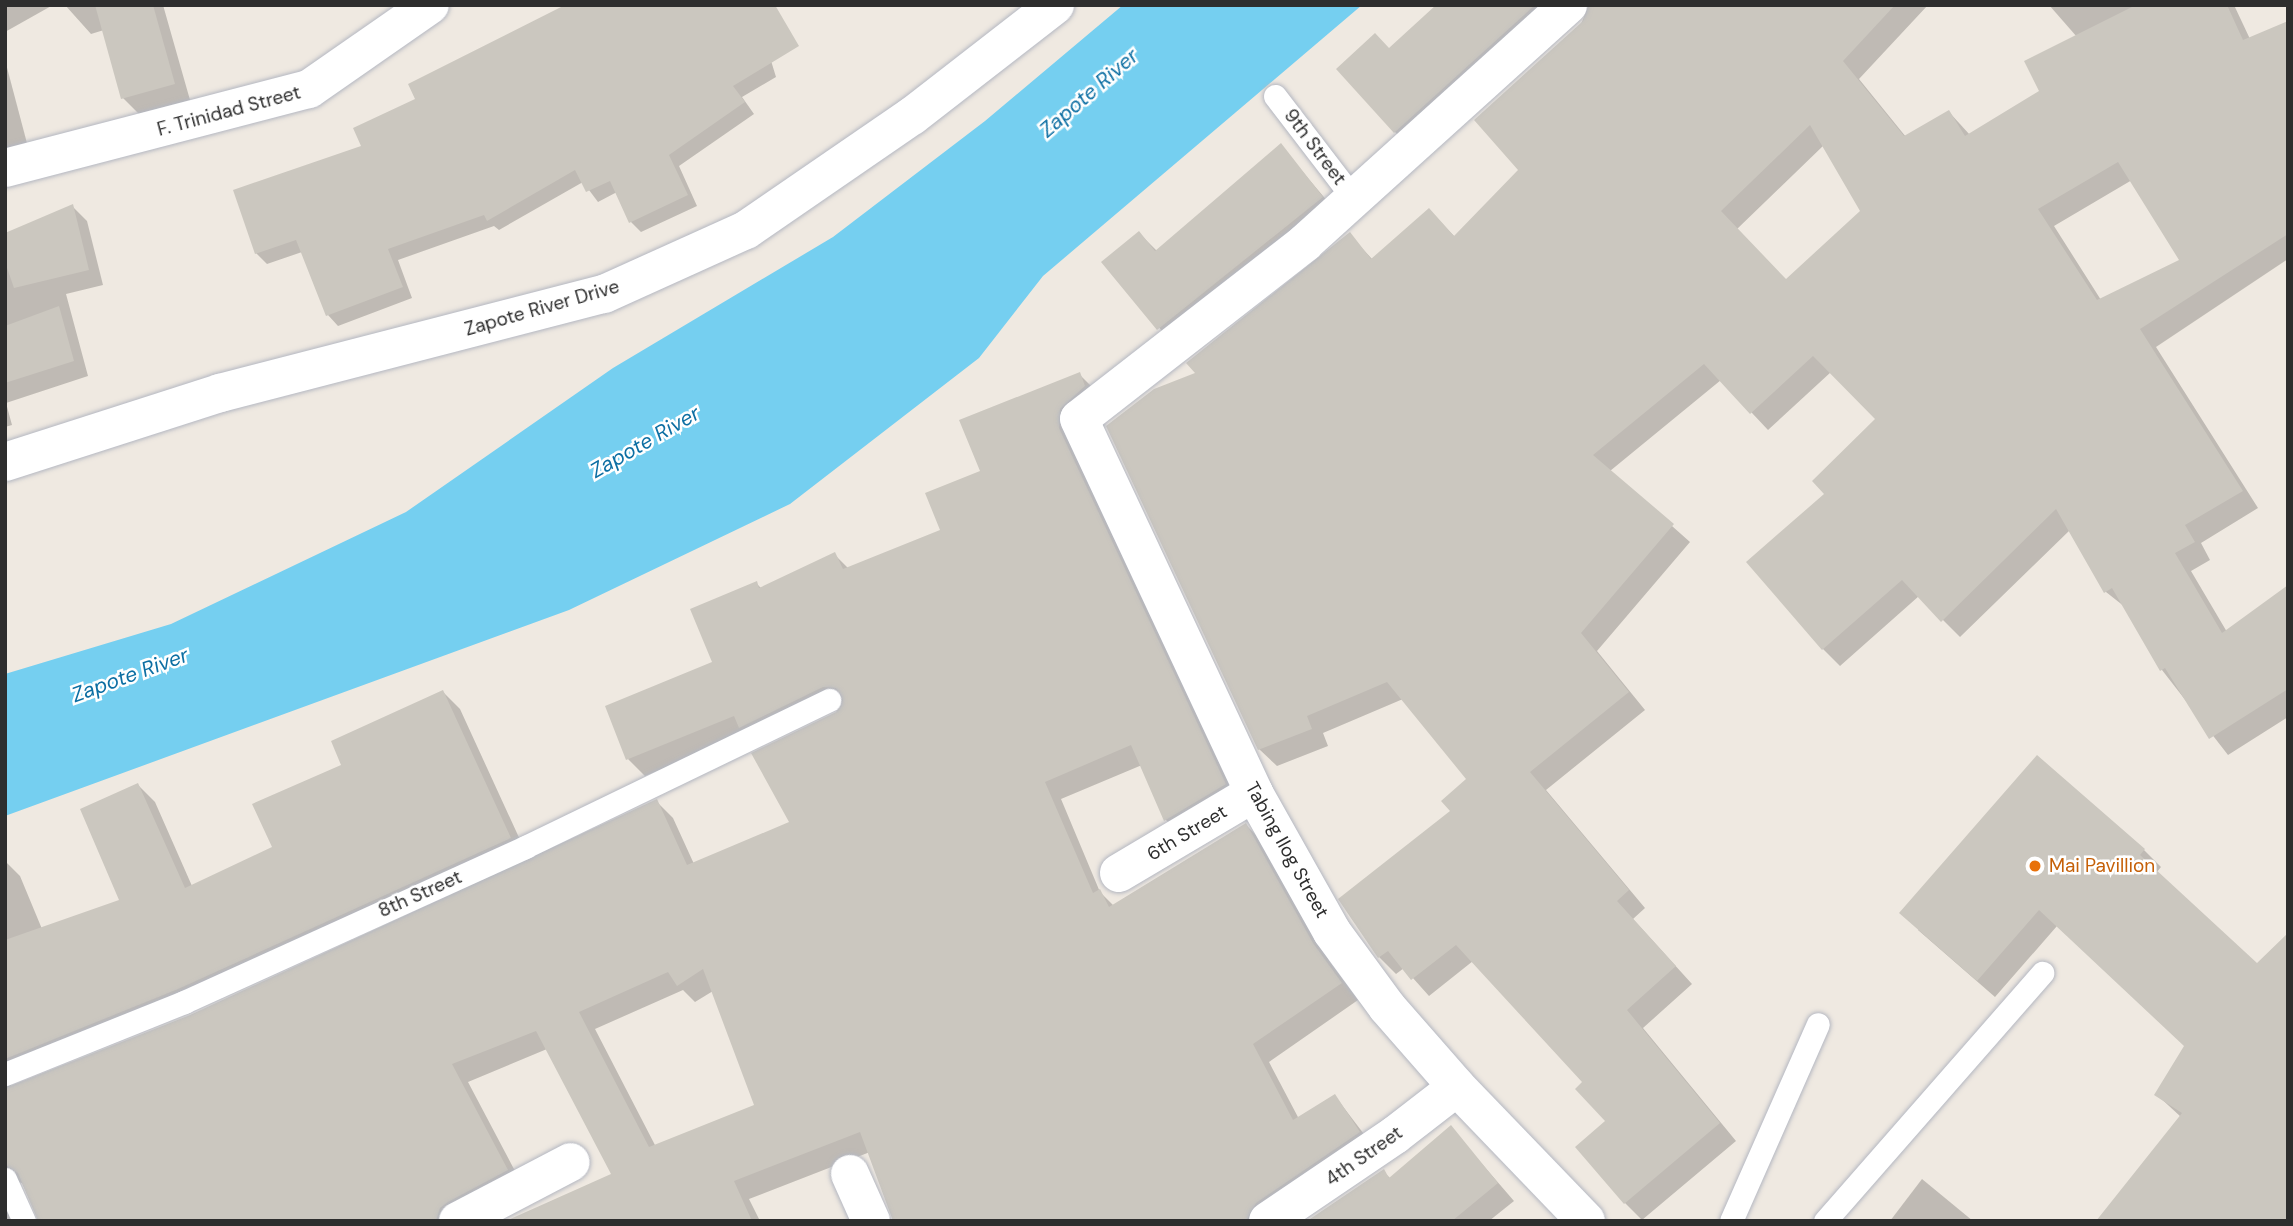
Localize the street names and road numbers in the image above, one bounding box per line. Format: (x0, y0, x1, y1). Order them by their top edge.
street label: F. Trinidad Street (155, 81, 303, 141)
street label: 9th Street (1279, 105, 1351, 189)
street label: Zapote River Drive (462, 275, 622, 341)
street label: Tabing Ilog Street (1240, 778, 1334, 922)
street label: 6th Street (1143, 800, 1231, 866)
street label: 8th Street (375, 866, 465, 922)
street label: 4th Street (1321, 1121, 1407, 1191)

